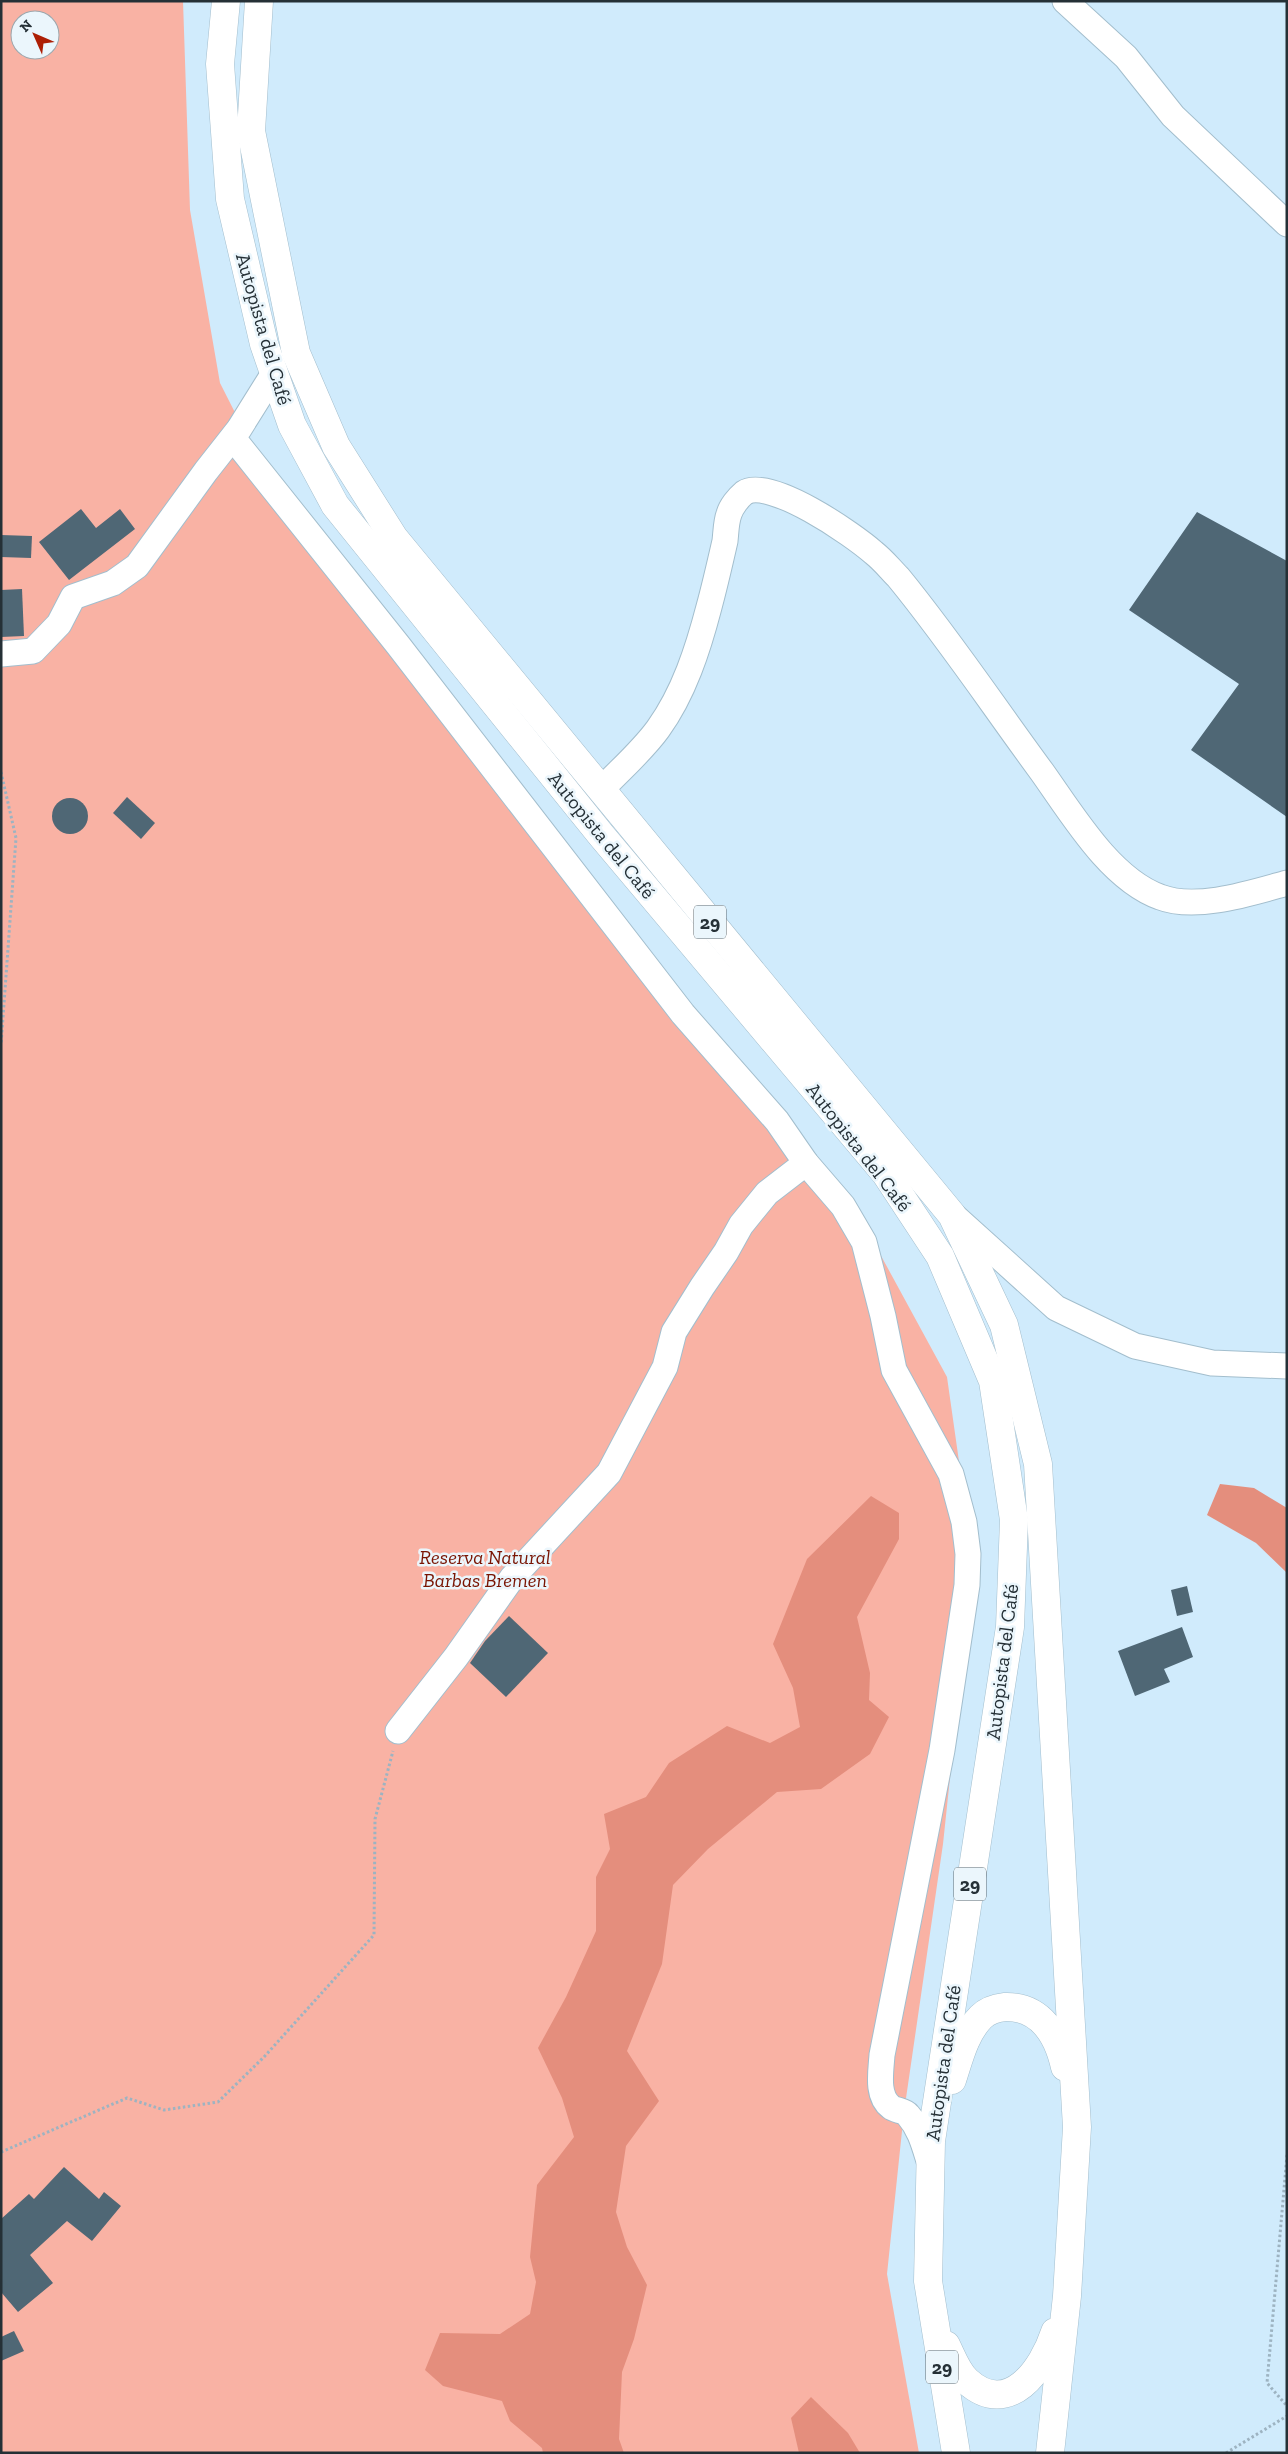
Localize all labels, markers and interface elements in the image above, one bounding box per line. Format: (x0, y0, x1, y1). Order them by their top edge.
north arrow (10, 10, 60, 60)
text: N (16, 16, 36, 36)
street label: Autopista del Café (231, 250, 297, 408)
street label: Autopista del Café (543, 766, 661, 904)
road number: 29 (694, 906, 726, 939)
street label: Autopista del Café (801, 1078, 917, 1216)
park label: Reserva Natural Barbas Bremen (419, 1545, 551, 1592)
street label: Autopista del Café (981, 1583, 1023, 1741)
road number: 29 (954, 1868, 986, 1900)
street label: Autopista del Café (920, 1984, 966, 2142)
road number: 29 (926, 2350, 958, 2384)

